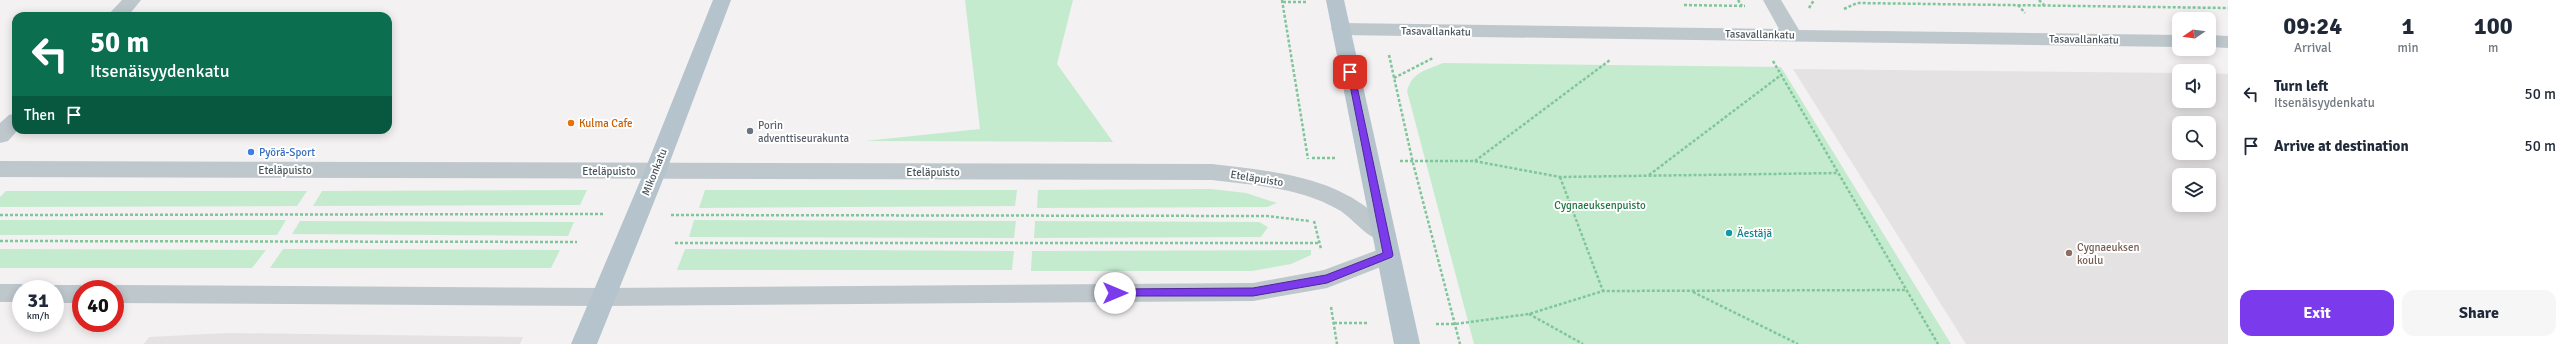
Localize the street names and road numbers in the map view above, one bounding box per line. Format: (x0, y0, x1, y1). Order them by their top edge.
street label: Tasavallankatu (1401, 24, 1471, 39)
street label: Tasavallankatu (1725, 27, 1795, 42)
street label: Tasavallankatu (2049, 32, 2119, 47)
street label: Mikonkatu (639, 147, 670, 198)
street label: Eteläpuisto (258, 164, 312, 177)
street label: Eteläpuisto (582, 165, 636, 178)
street label: Eteläpuisto (906, 166, 960, 179)
street label: Eteläpuisto (1230, 168, 1285, 189)

